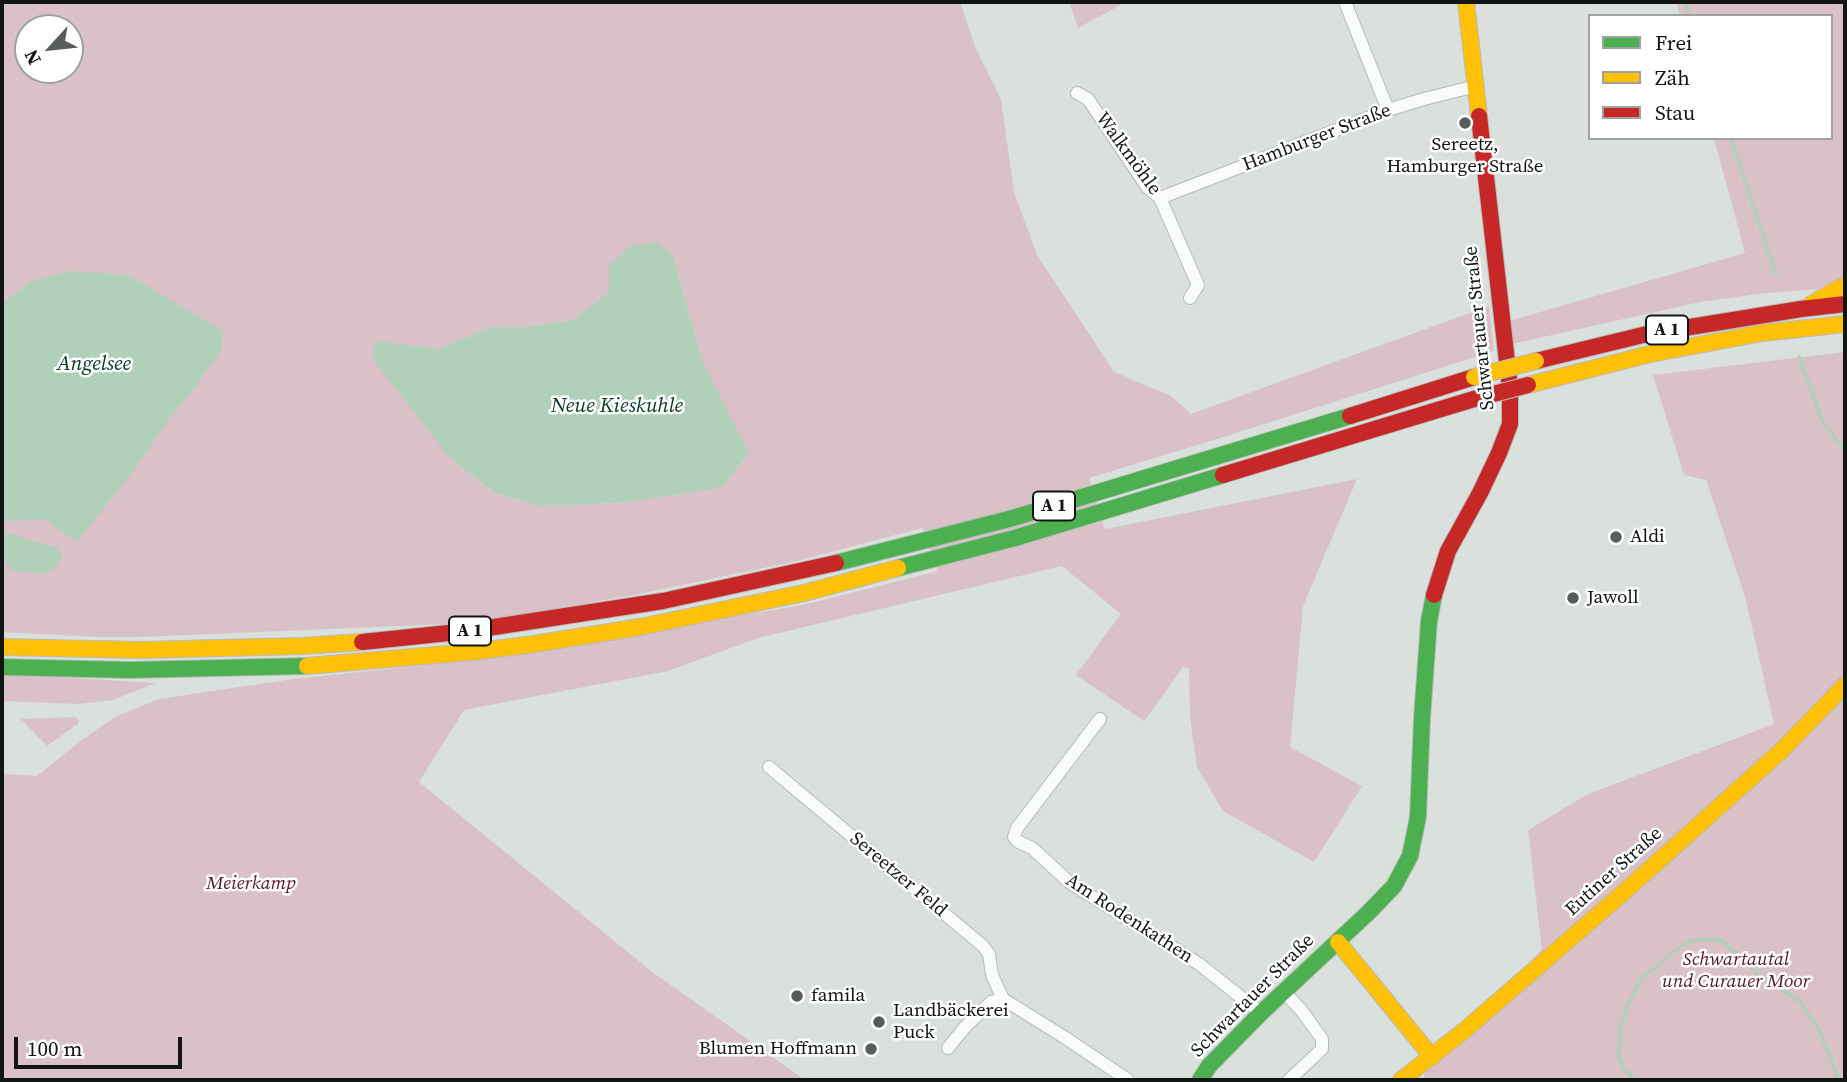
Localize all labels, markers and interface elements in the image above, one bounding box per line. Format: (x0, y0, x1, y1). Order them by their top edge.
north arrow (14, 14, 84, 84)
legend (1588, 14, 1833, 140)
text: Frei (1655, 28, 1692, 57)
text: N (17, 46, 47, 70)
text: Zäh (1655, 63, 1690, 92)
text: Stau (1655, 98, 1695, 127)
street label: Hamburger Straße (1240, 99, 1394, 177)
street label: Walkmöhle (1090, 108, 1166, 200)
marker: Sereetz, Hamburger Straße (1457, 115, 1473, 131)
place label: Sereetz, Hamburger Straße (1387, 134, 1543, 178)
street label: Schwartauer Straße (1460, 245, 1500, 411)
road number: A 1 (1646, 316, 1688, 344)
water label: Angelsee (57, 352, 131, 378)
water label: Neue Kieskuhle (551, 394, 683, 420)
road number: A 1 (1033, 492, 1075, 520)
place label: Aldi (1630, 526, 1665, 548)
marker: Aldi (1608, 529, 1624, 545)
place label: Jawoll (1587, 587, 1639, 609)
marker: Jawoll (1565, 590, 1581, 606)
road number: A 1 (449, 616, 491, 646)
street label: Eutiner Straße (1561, 823, 1667, 921)
street label: Sereetzer Feld (845, 828, 951, 922)
street label: Am Rodenkathen (1061, 869, 1197, 969)
park label: Meierkamp (206, 873, 296, 895)
street label: Schwartauer Straße (1187, 930, 1319, 1062)
park label: Schwartautal und Curauer Moor (1662, 949, 1810, 993)
place label: famila (811, 985, 865, 1007)
marker: famila (789, 988, 805, 1004)
place label: Landbäckerei Puck (893, 1000, 1009, 1044)
marker: Landbäckerei Puck (871, 1014, 887, 1030)
scale bar (18, 1023, 186, 1066)
text: 100 m (27, 1034, 82, 1063)
place label: Blumen Hoffmann (699, 1038, 857, 1060)
marker: Blumen Hoffmann (863, 1041, 879, 1057)

